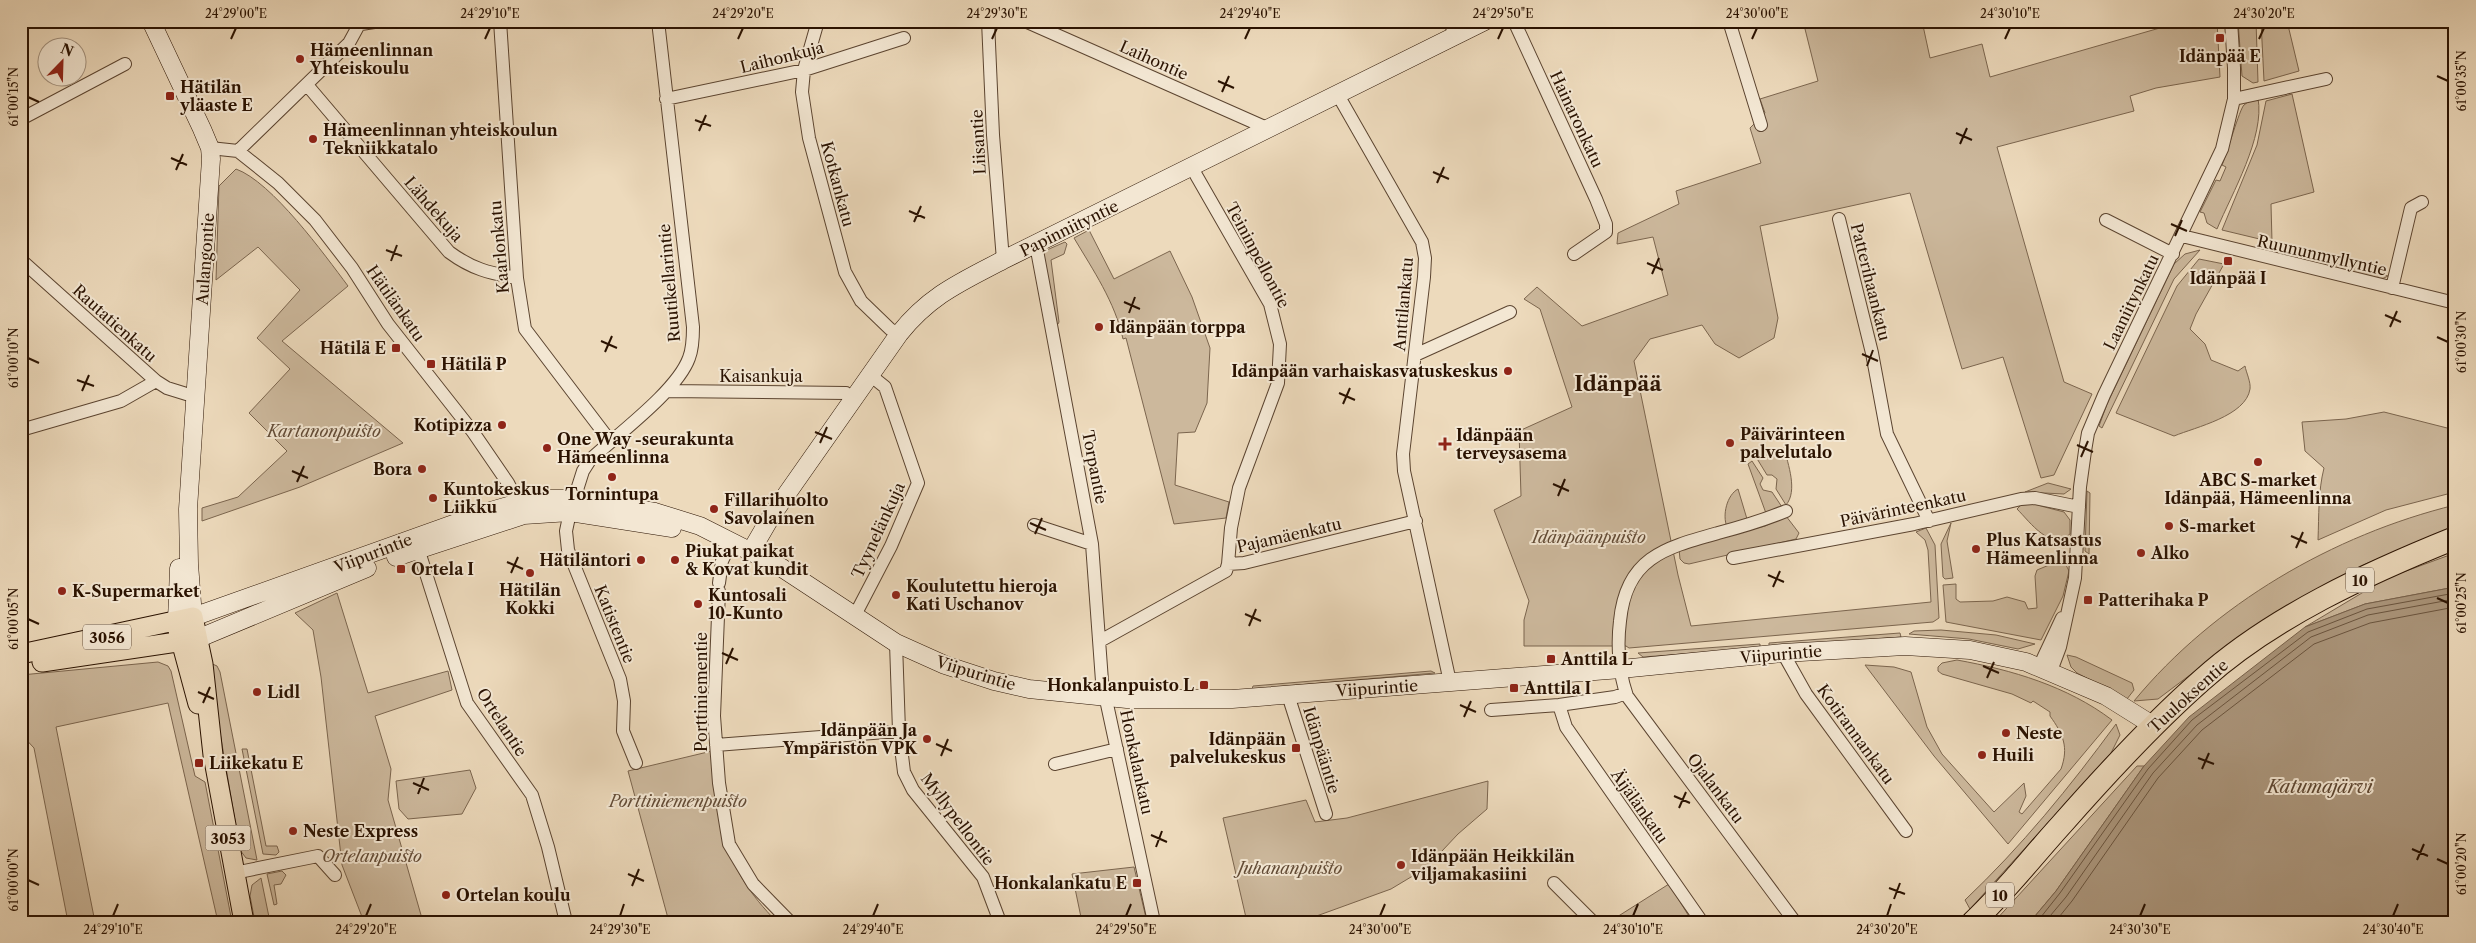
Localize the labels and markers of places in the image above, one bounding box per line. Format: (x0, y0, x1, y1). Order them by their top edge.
marker: Idänpää E (2214, 32, 2226, 44)
place label: Hämeenlinnan Yhteiskoulu (309, 40, 433, 78)
place label: Idänpää E (2179, 46, 2261, 66)
marker: Hämeenlinnan Yhteiskoulu (294, 53, 306, 65)
place label: Hätilän yläaste E (179, 77, 253, 115)
marker: Hätilän yläaste E (164, 90, 176, 102)
place label: Hämeenlinnan yhteiskoulun Tekniikkatalo (323, 120, 558, 158)
marker: Hämeenlinnan yhteiskoulun Tekniikkatalo (307, 133, 319, 145)
marker: Idänpää I (2222, 255, 2234, 267)
place label: Idänpää I (2189, 268, 2267, 288)
place label: Idänpään torppa (1109, 317, 1246, 337)
marker: Idänpään torppa (1093, 321, 1105, 333)
place label: Hätilä E (320, 338, 386, 358)
marker: Hätilä E (390, 342, 402, 354)
place label: Hätilä P (441, 354, 507, 374)
marker: Hätilä P (425, 358, 437, 370)
place label: Idänpään varhaiskasvatuskeskus (1231, 361, 1498, 381)
marker: Idänpään varhaiskasvatuskeskus (1502, 365, 1514, 377)
place label: Kotipizza (414, 415, 493, 435)
marker: Kotipizza (496, 419, 508, 431)
place label: Päivärinteen palvelutalo (1740, 424, 1845, 462)
place label: Idänpään terveysasema (1456, 425, 1568, 463)
place label: One Way -seurakunta Hämeenlinna (557, 429, 735, 467)
marker: Idänpään terveysasema (1438, 437, 1452, 451)
marker: Päivärinteen palvelutalo (1724, 437, 1736, 449)
marker: One Way -seurakunta Hämeenlinna (541, 442, 553, 454)
marker: ABC S-market Idänpää, Hämeenlinna (2252, 456, 2264, 468)
place label: Bora (373, 459, 413, 479)
marker: Bora (416, 463, 428, 475)
place label: ABC S-market Idänpää, Hämeenlinna (2164, 470, 2352, 508)
marker: Tornintupa (606, 471, 618, 483)
place label: Kuntokeskus Liikku (443, 479, 549, 517)
place label: Tornintupa (565, 484, 659, 504)
place label: Fillarihuolto Savolainen (724, 490, 829, 528)
marker: Kuntokeskus Liikku (427, 492, 439, 504)
marker: Fillarihuolto Savolainen (708, 503, 720, 515)
place label: S-market (2179, 516, 2256, 536)
marker: S-market (2163, 520, 2175, 532)
place label: Plus Katsastus Hämeenlinna (1986, 530, 2102, 568)
place label: Piukat paikat & Kovat kundit (685, 541, 809, 579)
marker: Plus Katsastus Hämeenlinna (1970, 543, 1982, 555)
place label: Alko (2150, 543, 2189, 563)
marker: Alko (2135, 547, 2147, 559)
place label: Hätiläntori (539, 550, 631, 570)
marker: Hätiläntori (635, 554, 647, 566)
marker: Piukat paikat & Kovat kundit (669, 554, 681, 566)
place label: Ortela I (411, 559, 474, 579)
marker: Ortela I (395, 563, 407, 575)
marker: Hätilän Kokki (524, 567, 536, 579)
place label: Koulutettu hieroja Kati Uschanov (906, 576, 1058, 614)
place label: Hätilän Kokki (499, 580, 561, 618)
place label: K-Supermarket (72, 581, 200, 601)
marker: K-Supermarket (56, 585, 68, 597)
place label: Kuntosali 10-Kunto (708, 585, 787, 623)
marker: Koulutettu hieroja Kati Uschanov (890, 589, 902, 601)
place label: Patterihaka P (2098, 590, 2209, 610)
marker: Patterihaka P (2082, 594, 2094, 606)
marker: Kuntosali 10-Kunto (692, 598, 704, 610)
place label: Anttila L (1560, 649, 1633, 669)
marker: Anttila L (1545, 653, 1557, 665)
place label: Honkalanpuisto L (1047, 675, 1194, 695)
place label: Anttila I (1523, 678, 1592, 698)
marker: Honkalanpuisto L (1198, 679, 1210, 691)
place label: Lidl (267, 682, 300, 702)
marker: Anttila I (1508, 682, 1520, 694)
marker: Lidl (251, 686, 263, 698)
place label: Idänpään Ja Ympäristön VPK (782, 720, 918, 758)
place label: Neste (2016, 723, 2063, 743)
marker: Neste (2000, 727, 2012, 739)
place label: Idänpään palvelukeskus (1170, 729, 1286, 767)
marker: Idänpään Ja Ympäristön VPK (921, 733, 933, 745)
marker: Idänpään palvelukeskus (1290, 742, 1302, 754)
place label: Huili (1992, 745, 2034, 765)
marker: Huili (1976, 749, 1988, 761)
place label: Liikekatu E (209, 753, 303, 773)
marker: Liikekatu E (193, 757, 205, 769)
place label: Neste Express (303, 821, 418, 841)
marker: Neste Express (287, 825, 299, 837)
place label: Idänpään Heikkilän viljamakasiini (1410, 846, 1575, 884)
marker: Idänpään Heikkilän viljamakasiini (1395, 859, 1407, 871)
place label: Honkalankatu E (994, 873, 1127, 893)
marker: Honkalankatu E (1131, 877, 1143, 889)
place label: Ortelan koulu (456, 885, 571, 905)
marker: Ortelan koulu (440, 889, 452, 901)

